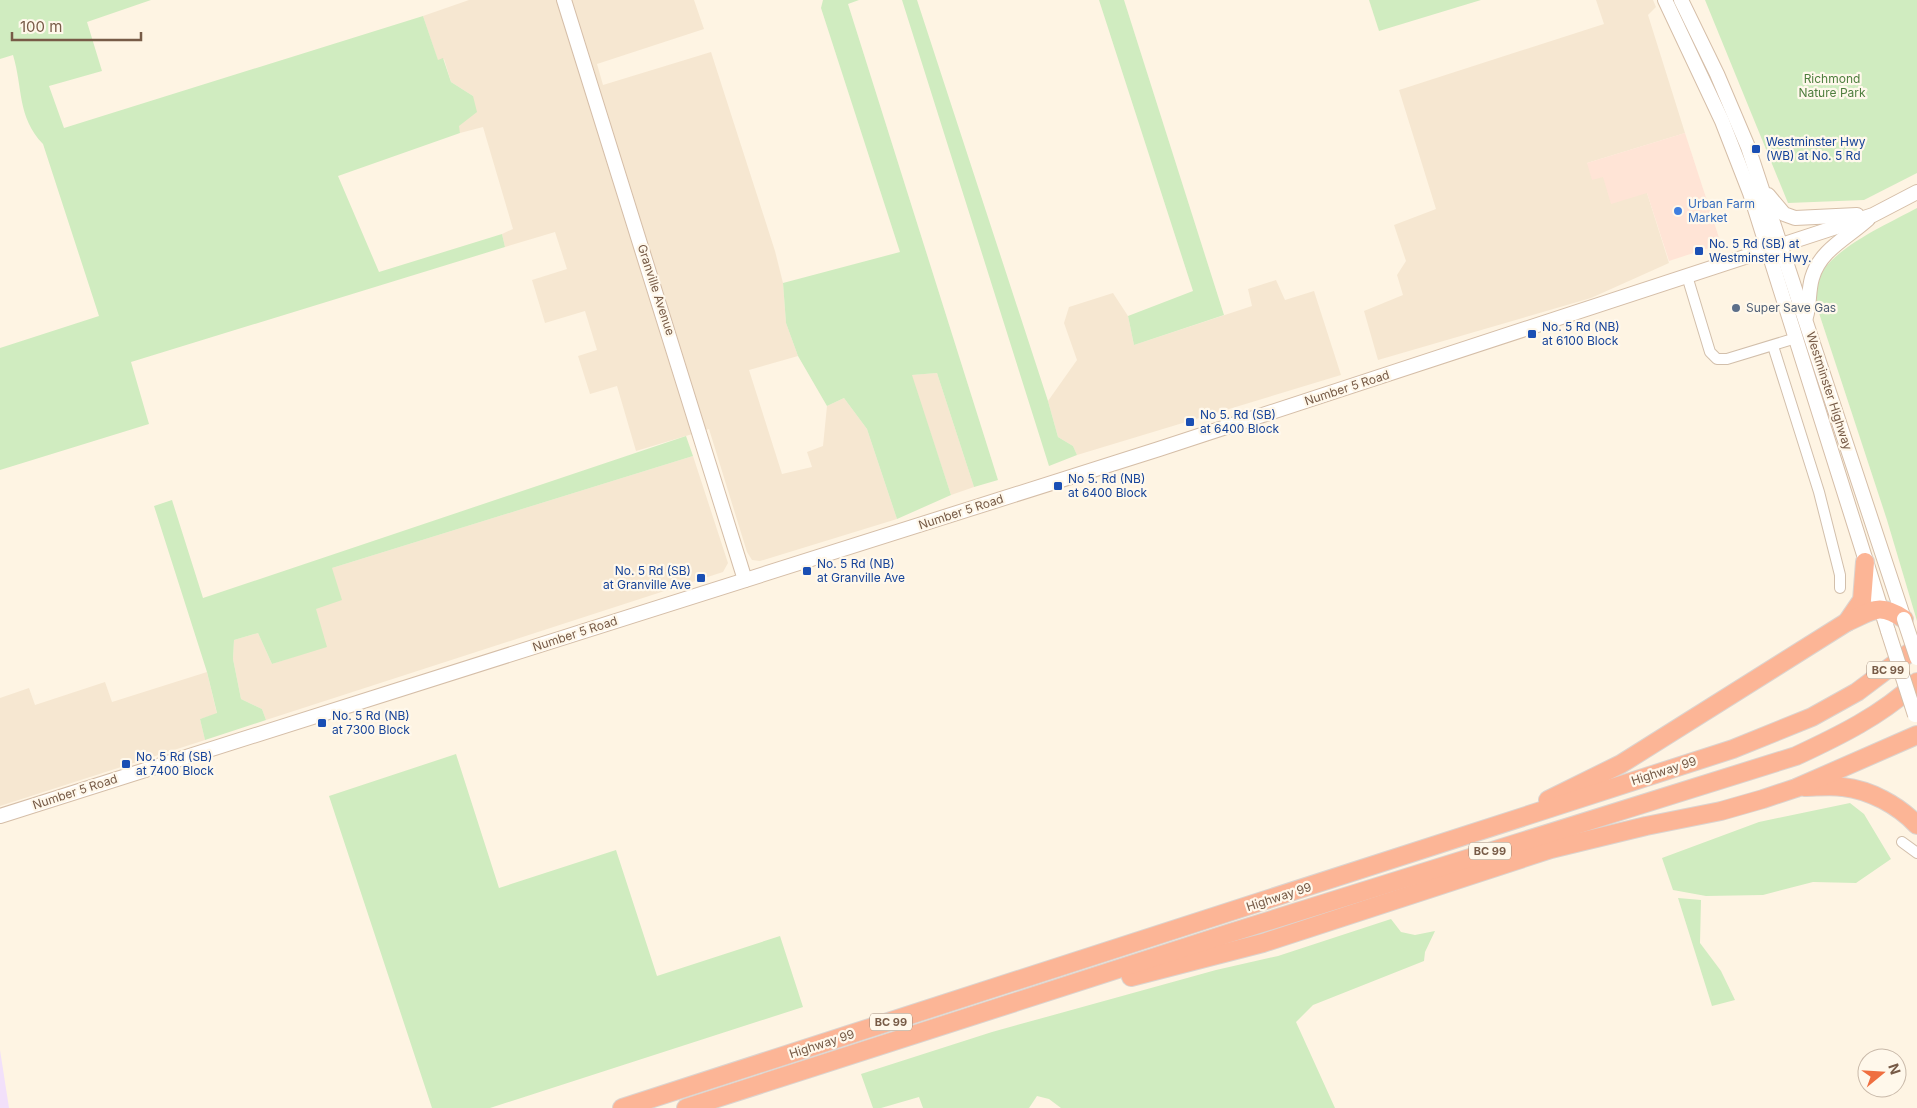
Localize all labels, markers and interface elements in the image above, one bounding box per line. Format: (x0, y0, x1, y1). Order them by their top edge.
scale bar (12, 10, 141, 42)
text: 100 m (20, 17, 62, 36)
park label: Richmond Nature Park (1798, 71, 1866, 100)
place label: Westminster Hwy (WB) at No. 5 Rd (1766, 134, 1866, 163)
marker: Westminster Hwy (WB) at No. 5 Rd (1750, 143, 1762, 155)
place label: Urban Farm Market (1688, 196, 1755, 225)
marker: Urban Farm Market (1672, 205, 1684, 217)
place label: No. 5 Rd (SB) at Westminster Hwy. (1709, 236, 1811, 265)
street label: Granville Avenue (635, 242, 678, 337)
marker: No. 5 Rd (SB) at Westminster Hwy. (1693, 245, 1705, 257)
place label: Super Save Gas (1746, 300, 1836, 315)
marker: Super Save Gas (1730, 302, 1742, 314)
place label: No. 5 Rd (NB) at 6100 Block (1542, 319, 1620, 348)
marker: No. 5 Rd (NB) at 6100 Block (1526, 328, 1538, 340)
street label: Westminster Highway (1803, 330, 1856, 452)
street label: Number 5 Road (1302, 367, 1391, 408)
place label: No 5. Rd (SB) at 6400 Block (1200, 407, 1280, 436)
marker: No 5. Rd (SB) at 6400 Block (1184, 416, 1196, 428)
place label: No 5. Rd (NB) at 6400 Block (1068, 471, 1148, 500)
marker: No 5. Rd (NB) at 6400 Block (1052, 480, 1064, 492)
street label: Number 5 Road (916, 491, 1005, 532)
place label: No. 5 Rd (NB) at Granville Ave (817, 556, 905, 585)
place label: No. 5 Rd (SB) at Granville Ave (603, 563, 691, 592)
marker: No. 5 Rd (NB) at Granville Ave (801, 565, 813, 577)
marker: No. 5 Rd (SB) at Granville Ave (695, 572, 707, 584)
street label: Number 5 Road (530, 613, 619, 654)
road number: BC 99 (1867, 662, 1909, 678)
place label: No. 5 Rd (NB) at 7300 Block (332, 708, 410, 737)
marker: No. 5 Rd (NB) at 7300 Block (316, 717, 328, 729)
place label: No. 5 Rd (SB) at 7400 Block (136, 749, 214, 778)
street label: Highway 99 (1629, 753, 1698, 788)
marker: No. 5 Rd (SB) at 7400 Block (120, 758, 132, 770)
street label: Number 5 Road (30, 771, 119, 812)
road number: BC 99 (1469, 842, 1511, 859)
street label: Highway 99 (1244, 879, 1313, 914)
road number: BC 99 (870, 1014, 912, 1030)
street label: Highway 99 (787, 1026, 856, 1061)
north arrow (1857, 1048, 1907, 1098)
text: N (1885, 1061, 1905, 1077)

